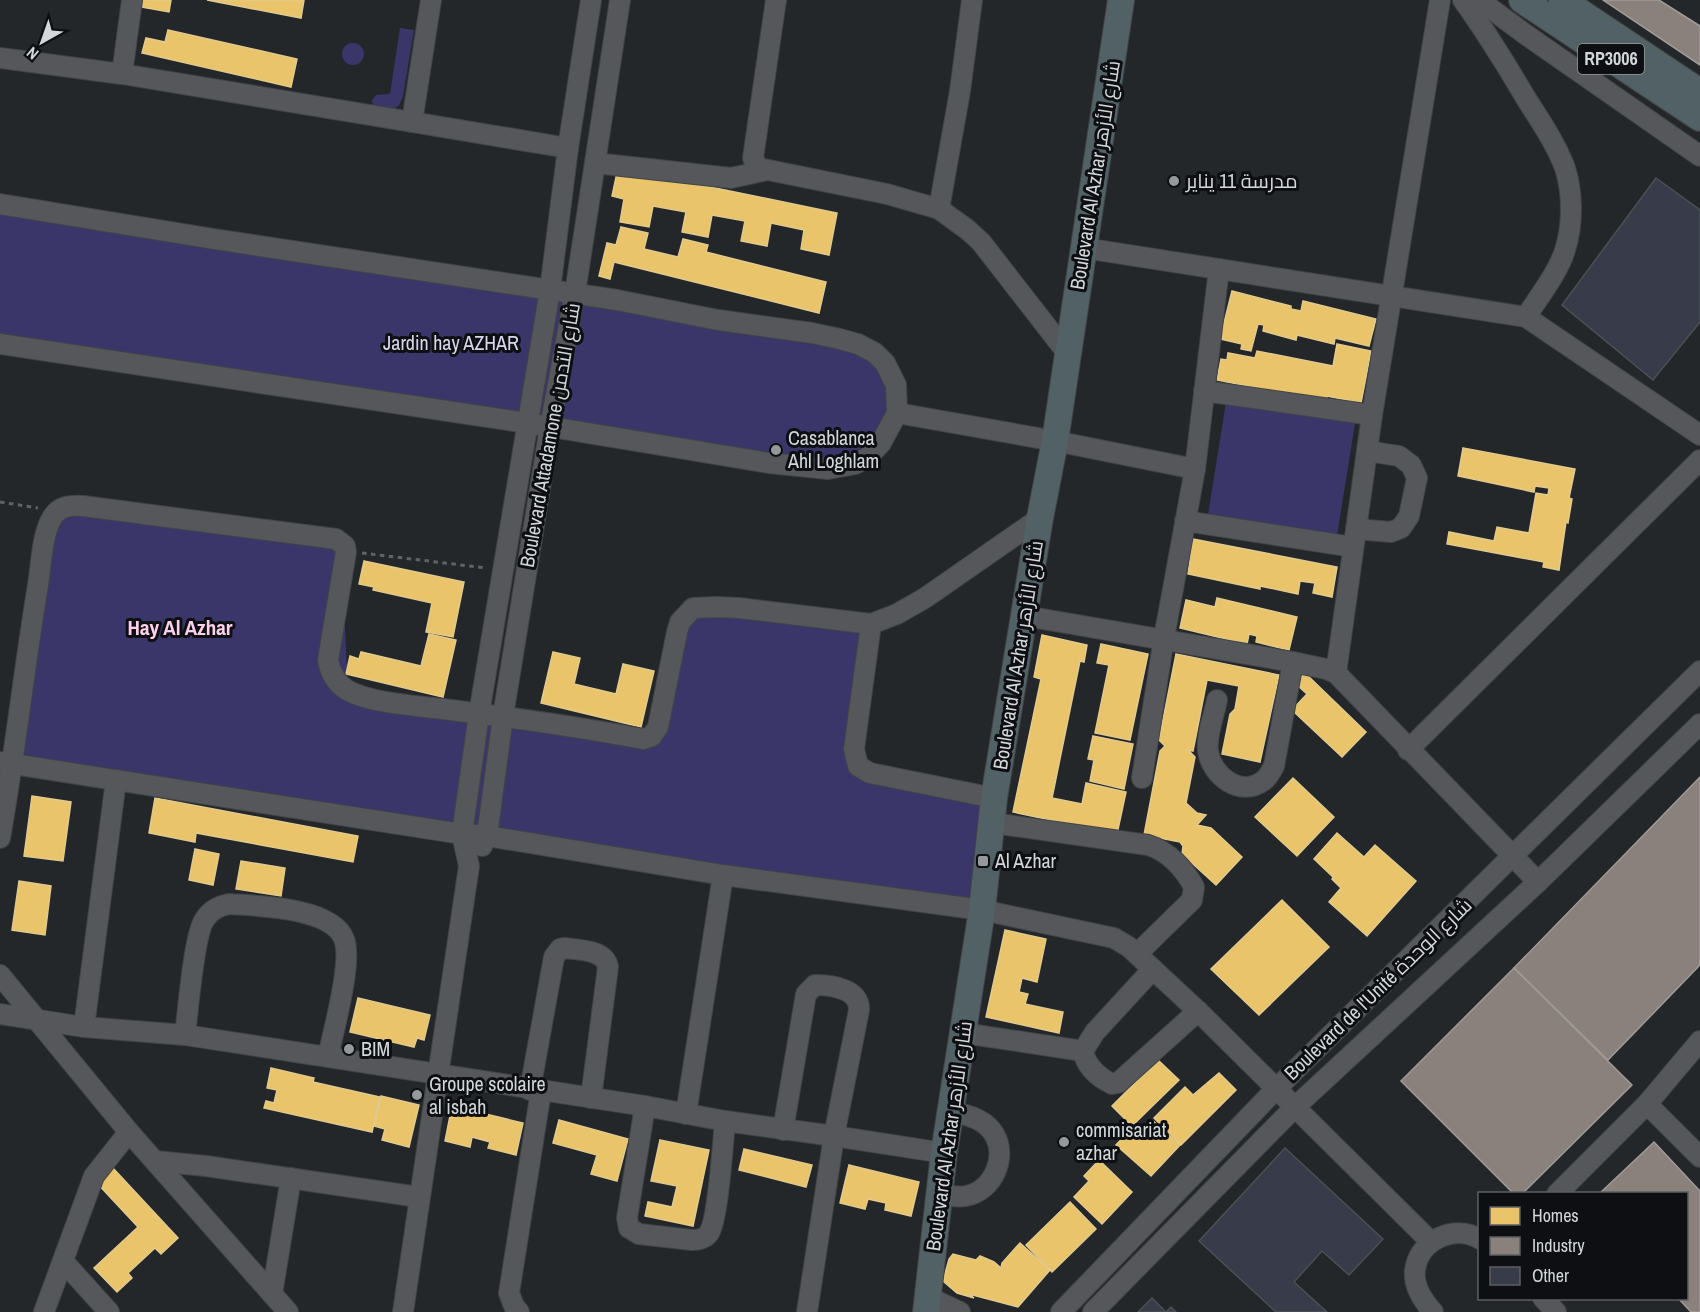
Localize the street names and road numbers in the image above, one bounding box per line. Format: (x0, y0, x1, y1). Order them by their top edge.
road number: RP3006 (1578, 44, 1644, 74)
street label: Boulevard Al Azhar شارع الأزهر (1063, 58, 1127, 292)
street label: Boulevard Attadamone شارع التدمن (513, 301, 587, 569)
street label: Boulevard Al Azhar شارع الأزهر (986, 538, 1050, 772)
street label: Boulevard de l'Unité شارع الوحدة (1278, 892, 1478, 1086)
street label: Boulevard Al Azhar شارع الأزهر (919, 1019, 979, 1253)

